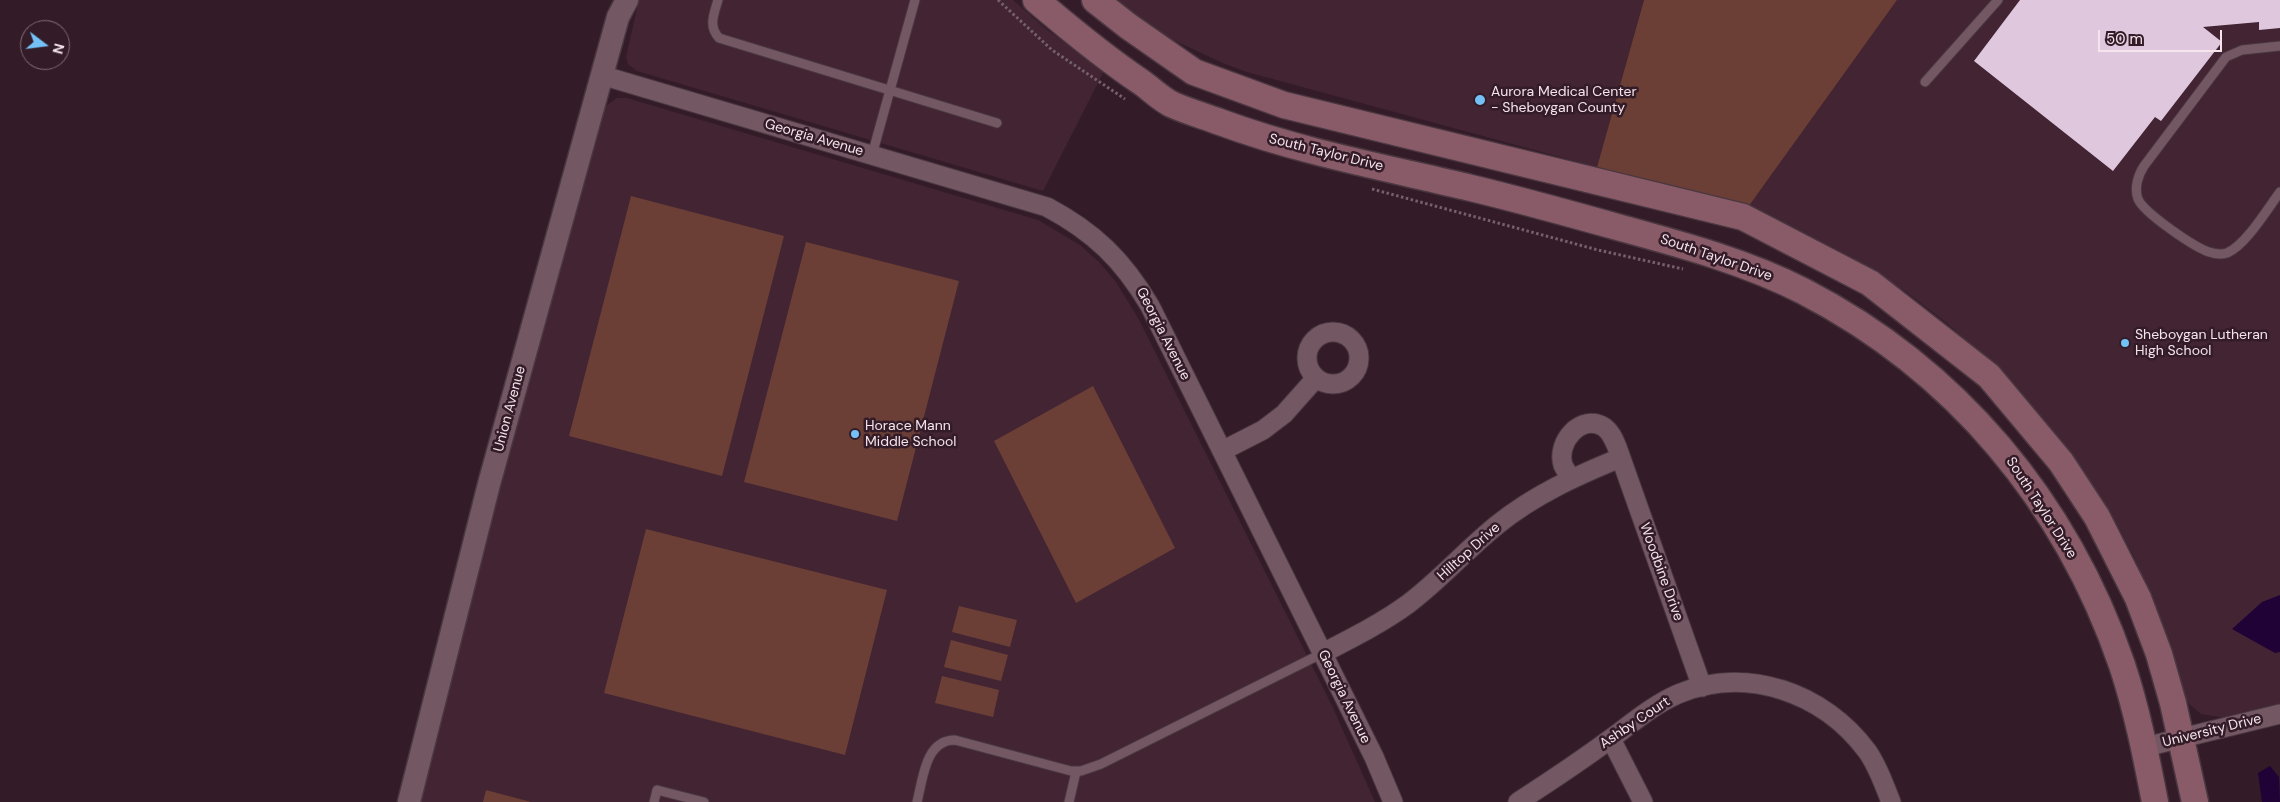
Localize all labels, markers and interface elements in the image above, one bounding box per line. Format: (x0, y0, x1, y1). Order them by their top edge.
north arrow (20, 20, 70, 70)
scale bar (2100, 20, 2224, 52)
text: 50 m (2106, 29, 2143, 49)
text: N (49, 41, 69, 56)
place label: Aurora Medical Center - Sheboygan County (1491, 84, 1637, 116)
marker: Aurora Medical Center - Sheboygan County (1473, 93, 1487, 107)
street label: Georgia Avenue (763, 116, 865, 160)
street label: South Taylor Drive (1267, 131, 1385, 175)
street label: South Taylor Drive (1658, 231, 1774, 285)
street label: Georgia Avenue (1132, 285, 1194, 383)
place label: Sheboygan Lutheran High School (2135, 327, 2268, 360)
marker: Sheboygan Lutheran High School (2119, 337, 2131, 349)
street label: Union Avenue (490, 364, 530, 454)
place label: Horace Mann Middle School (865, 418, 956, 451)
marker: Horace Mann Middle School (849, 428, 861, 440)
street label: South Taylor Drive (2002, 454, 2080, 562)
street label: Hilltop Drive (1434, 520, 1504, 584)
street label: Woodbine Drive (1635, 521, 1687, 623)
street label: Georgia Avenue (1314, 647, 1374, 747)
street label: Ashby Court (1597, 693, 1673, 753)
street label: University Drive (2161, 711, 2263, 751)

